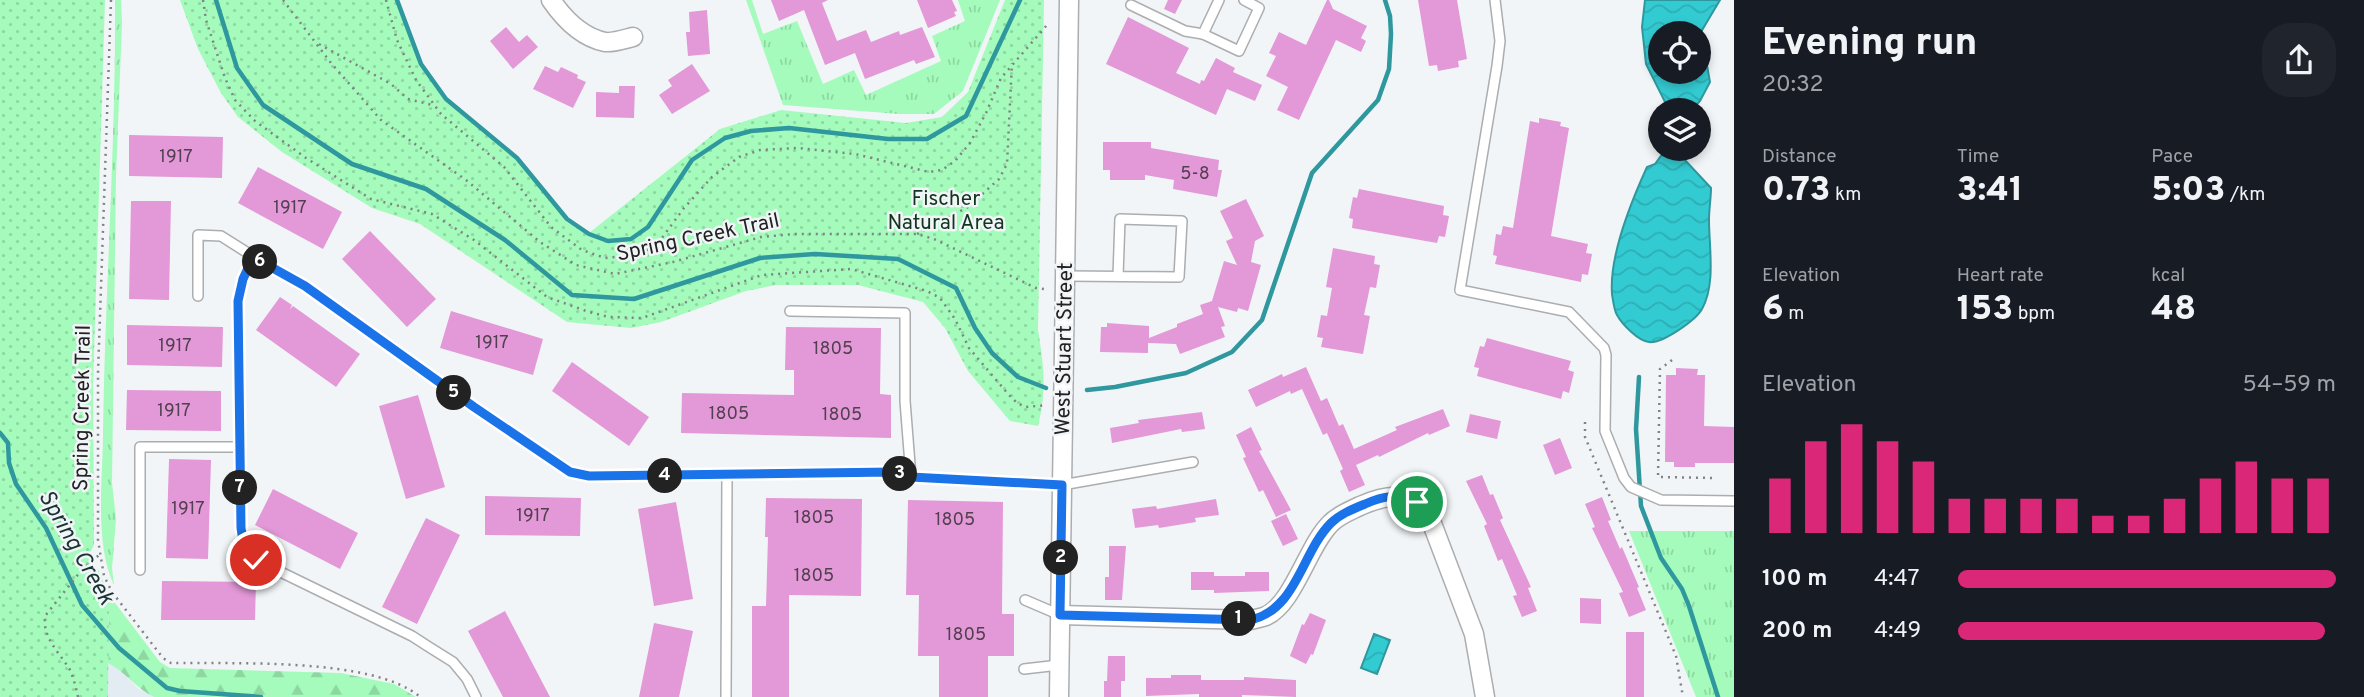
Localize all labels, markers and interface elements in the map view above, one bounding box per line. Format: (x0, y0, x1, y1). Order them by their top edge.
text: Evening run (1762, 20, 1977, 69)
map controls (1648, 21, 1711, 161)
button: locate (1648, 21, 1711, 84)
button: share (2262, 23, 2336, 97)
text: 20:32 (1762, 71, 1823, 100)
button: layers (1648, 98, 1711, 161)
text: Distance (1762, 145, 1837, 169)
text: Time (1957, 145, 1999, 169)
text: Pace (2151, 145, 2193, 169)
house number: 1917 (159, 146, 193, 169)
house number: 5-8 (1180, 163, 1210, 186)
text: 0.73 (1762, 169, 1831, 213)
text: 3:41 (1957, 169, 2023, 213)
text: 5:03 (2151, 169, 2225, 213)
text: km (1831, 183, 1861, 207)
text: /km (2225, 183, 2265, 207)
park label: Fischer Natural Area (888, 186, 1004, 237)
house number: 1917 (273, 197, 307, 220)
street label: Spring Creek Trail (614, 208, 782, 268)
pin: 6 (243, 244, 278, 280)
text: 6 (254, 249, 265, 273)
street label: West Stuart Street (1050, 262, 1080, 436)
text: Elevation (1762, 264, 1840, 288)
text: Heart rate (1957, 264, 2044, 288)
text: kcal (2151, 264, 2185, 288)
text: 6 (1762, 288, 1784, 332)
text: 153 (1957, 288, 2013, 332)
text: 48 (2151, 288, 2196, 332)
text: m (1784, 302, 1804, 326)
text: bpm (2013, 302, 2055, 326)
street label: Spring Creek Trail (68, 325, 98, 491)
house number: 1917 (475, 332, 509, 355)
house number: 1917 (158, 335, 192, 358)
house number: 1805 (813, 338, 853, 361)
text: Elevation (1762, 371, 1857, 400)
text: 54–59 m (2243, 371, 2336, 400)
pin: 5 (436, 376, 472, 410)
text: 5 (448, 380, 459, 404)
house number: 1917 (157, 400, 191, 423)
house number: 1805 (709, 403, 749, 426)
house number: 1805 (822, 404, 862, 427)
pin: 3 (883, 456, 918, 491)
pin: 4 (648, 458, 682, 494)
text: 3 (894, 461, 905, 485)
text: 4 (658, 463, 671, 487)
pin: 7 (222, 470, 258, 505)
pin (1387, 472, 1447, 532)
text: 7 (234, 475, 245, 499)
icon: arrive (1398, 483, 1436, 521)
water label: Spring Creek (30, 485, 120, 611)
house number: 1917 (171, 498, 205, 521)
house number: 1917 (516, 505, 550, 528)
house number: 1805 (794, 507, 834, 530)
house number: 1805 (935, 509, 975, 532)
pin (226, 530, 286, 590)
pin: 2 (1044, 540, 1078, 576)
icon: check (237, 541, 275, 579)
text: 2 (1055, 545, 1066, 569)
house number: 1805 (794, 565, 834, 588)
text: 100 m (1762, 565, 1827, 594)
text: 4:47 (1874, 565, 1920, 594)
pin: 1 (1222, 602, 1256, 636)
text: 1 (1235, 606, 1242, 630)
text: 200 m (1762, 617, 1832, 646)
text: 4:49 (1874, 617, 1921, 646)
house number: 1805 (946, 624, 986, 647)

